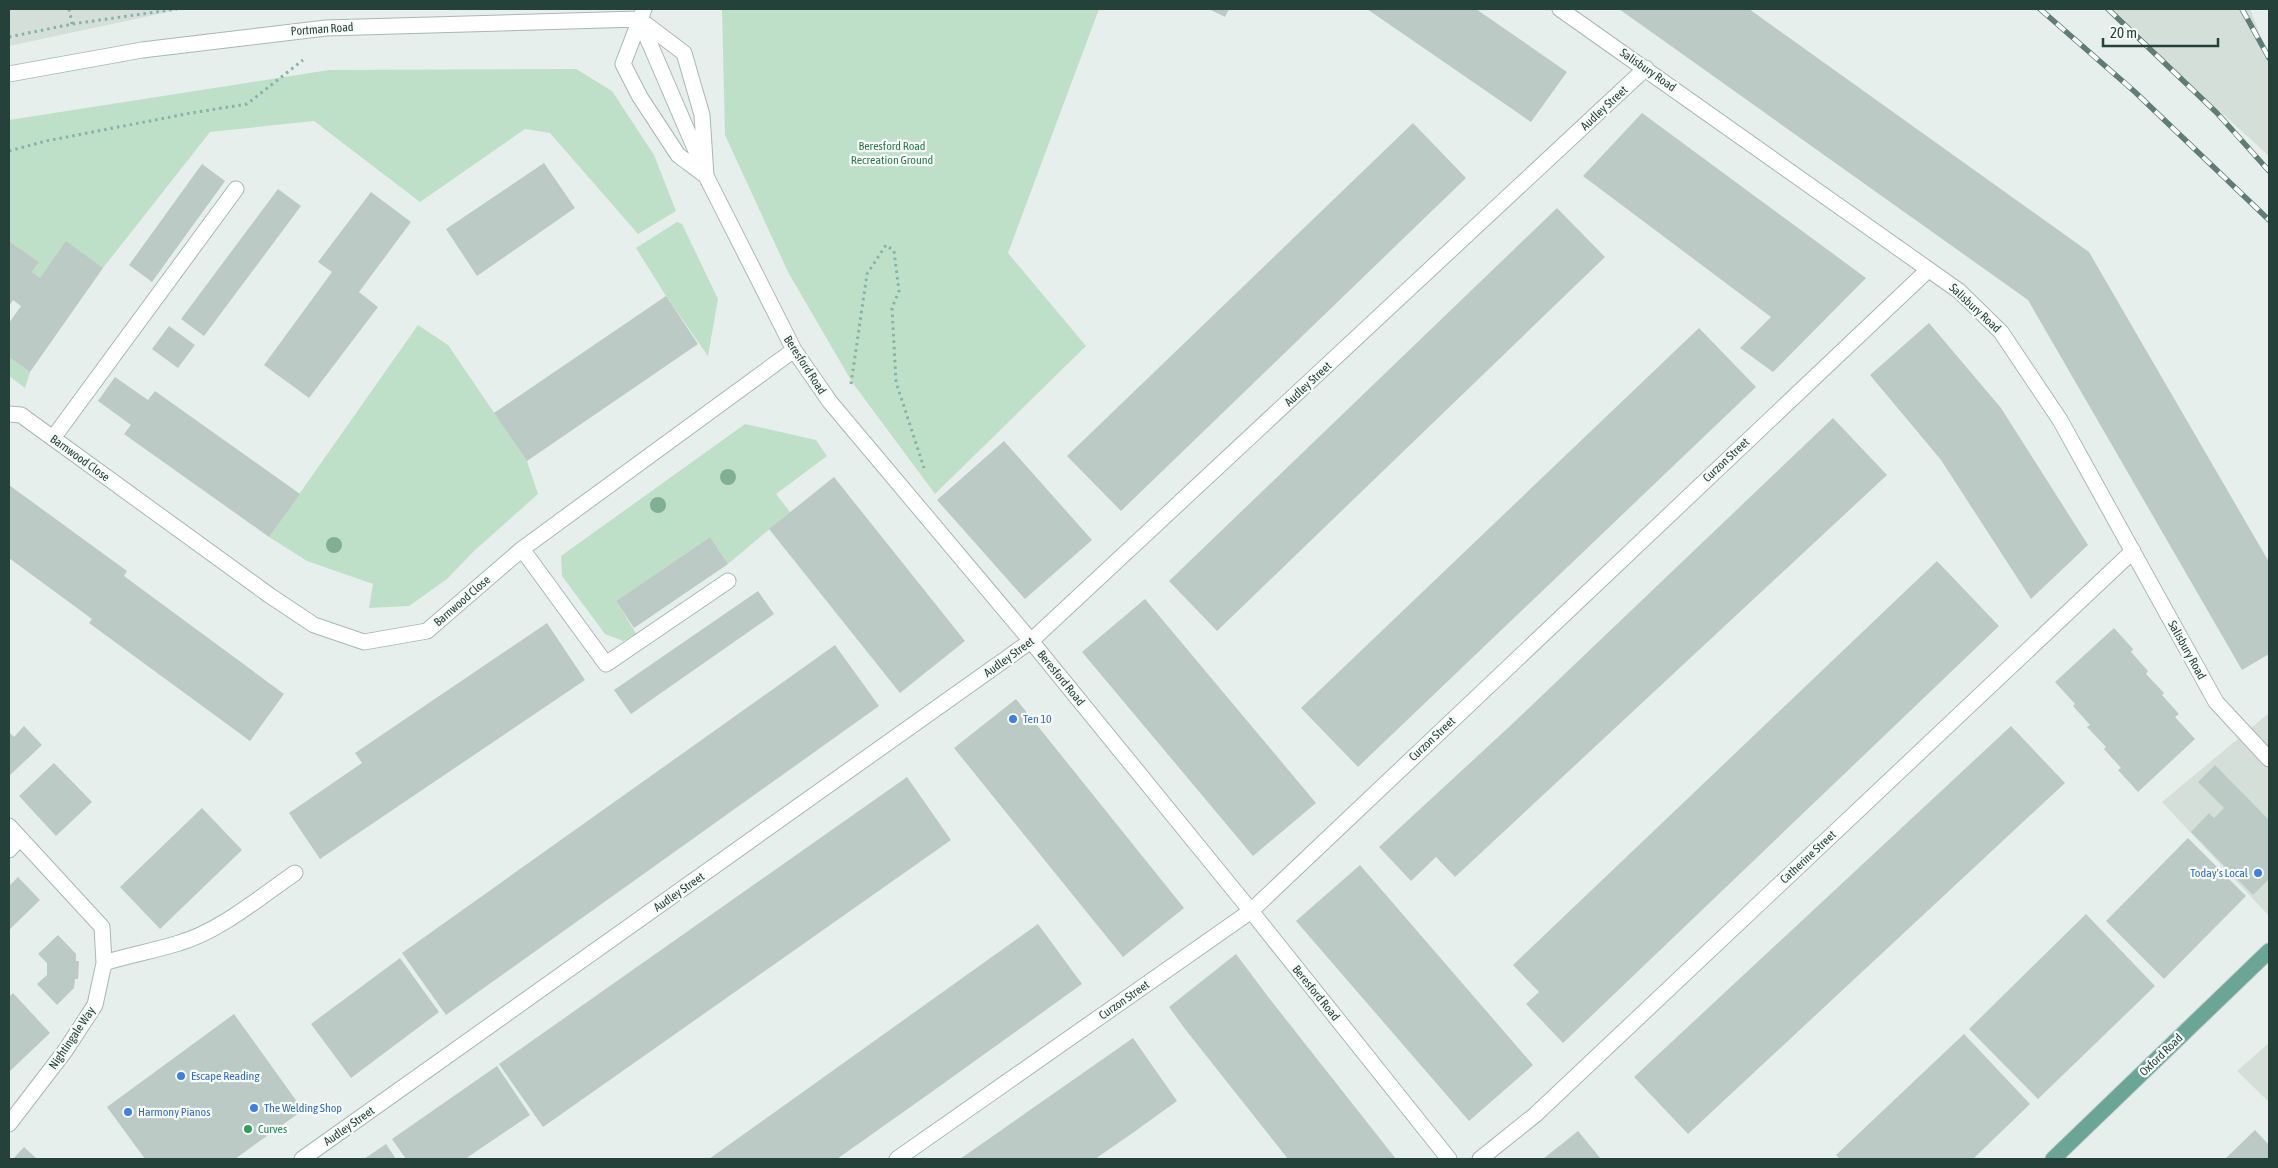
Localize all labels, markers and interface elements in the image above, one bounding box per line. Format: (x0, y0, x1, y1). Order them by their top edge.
scale bar (2103, 15, 2218, 47)
street label: Portman Road (290, 20, 354, 38)
text: 20 m (2110, 24, 2137, 41)
street label: Salisbury Road (1617, 46, 1679, 94)
street label: Audley Street (1578, 83, 1631, 133)
park label: Beresford Road Recreation Ground (851, 139, 933, 167)
street label: Salisbury Road (1946, 281, 2004, 335)
street label: Beresford Road (781, 333, 829, 397)
street label: Audley Street (1282, 359, 1335, 409)
street label: Barnwood Close (48, 432, 112, 484)
street label: Curzon Street (1700, 435, 1753, 485)
street label: Barnwood Close (431, 573, 493, 629)
street label: Salisbury Road (2165, 618, 2209, 682)
street label: Audley Street (981, 634, 1037, 680)
street label: Beresford Road (1034, 648, 1088, 708)
place label: Ten 10 (1023, 712, 1052, 726)
marker: Ten 10 (1007, 713, 1019, 725)
street label: Curzon Street (1406, 714, 1459, 764)
street label: Catherine Street (1777, 827, 1839, 886)
place label: Today's Local (2190, 866, 2249, 880)
marker: Today's Local (2252, 867, 2264, 879)
street label: Audley Street (651, 869, 707, 915)
street label: Beresford Road (1289, 963, 1343, 1023)
street label: Curzon Street (1096, 977, 1152, 1022)
street label: Nightingale Way (46, 1004, 98, 1072)
street label: Oxford Road (2137, 1031, 2185, 1079)
place label: Escape Reading (191, 1069, 260, 1083)
marker: Escape Reading (175, 1070, 187, 1082)
place label: The Welding Shop (264, 1101, 342, 1115)
marker: The Welding Shop (248, 1102, 260, 1114)
street label: Audley Street (321, 1103, 377, 1149)
place label: Harmony Pianos (138, 1105, 210, 1119)
marker: Harmony Pianos (122, 1106, 134, 1118)
place label: Curves (258, 1122, 287, 1136)
marker: Curves (242, 1123, 254, 1135)

